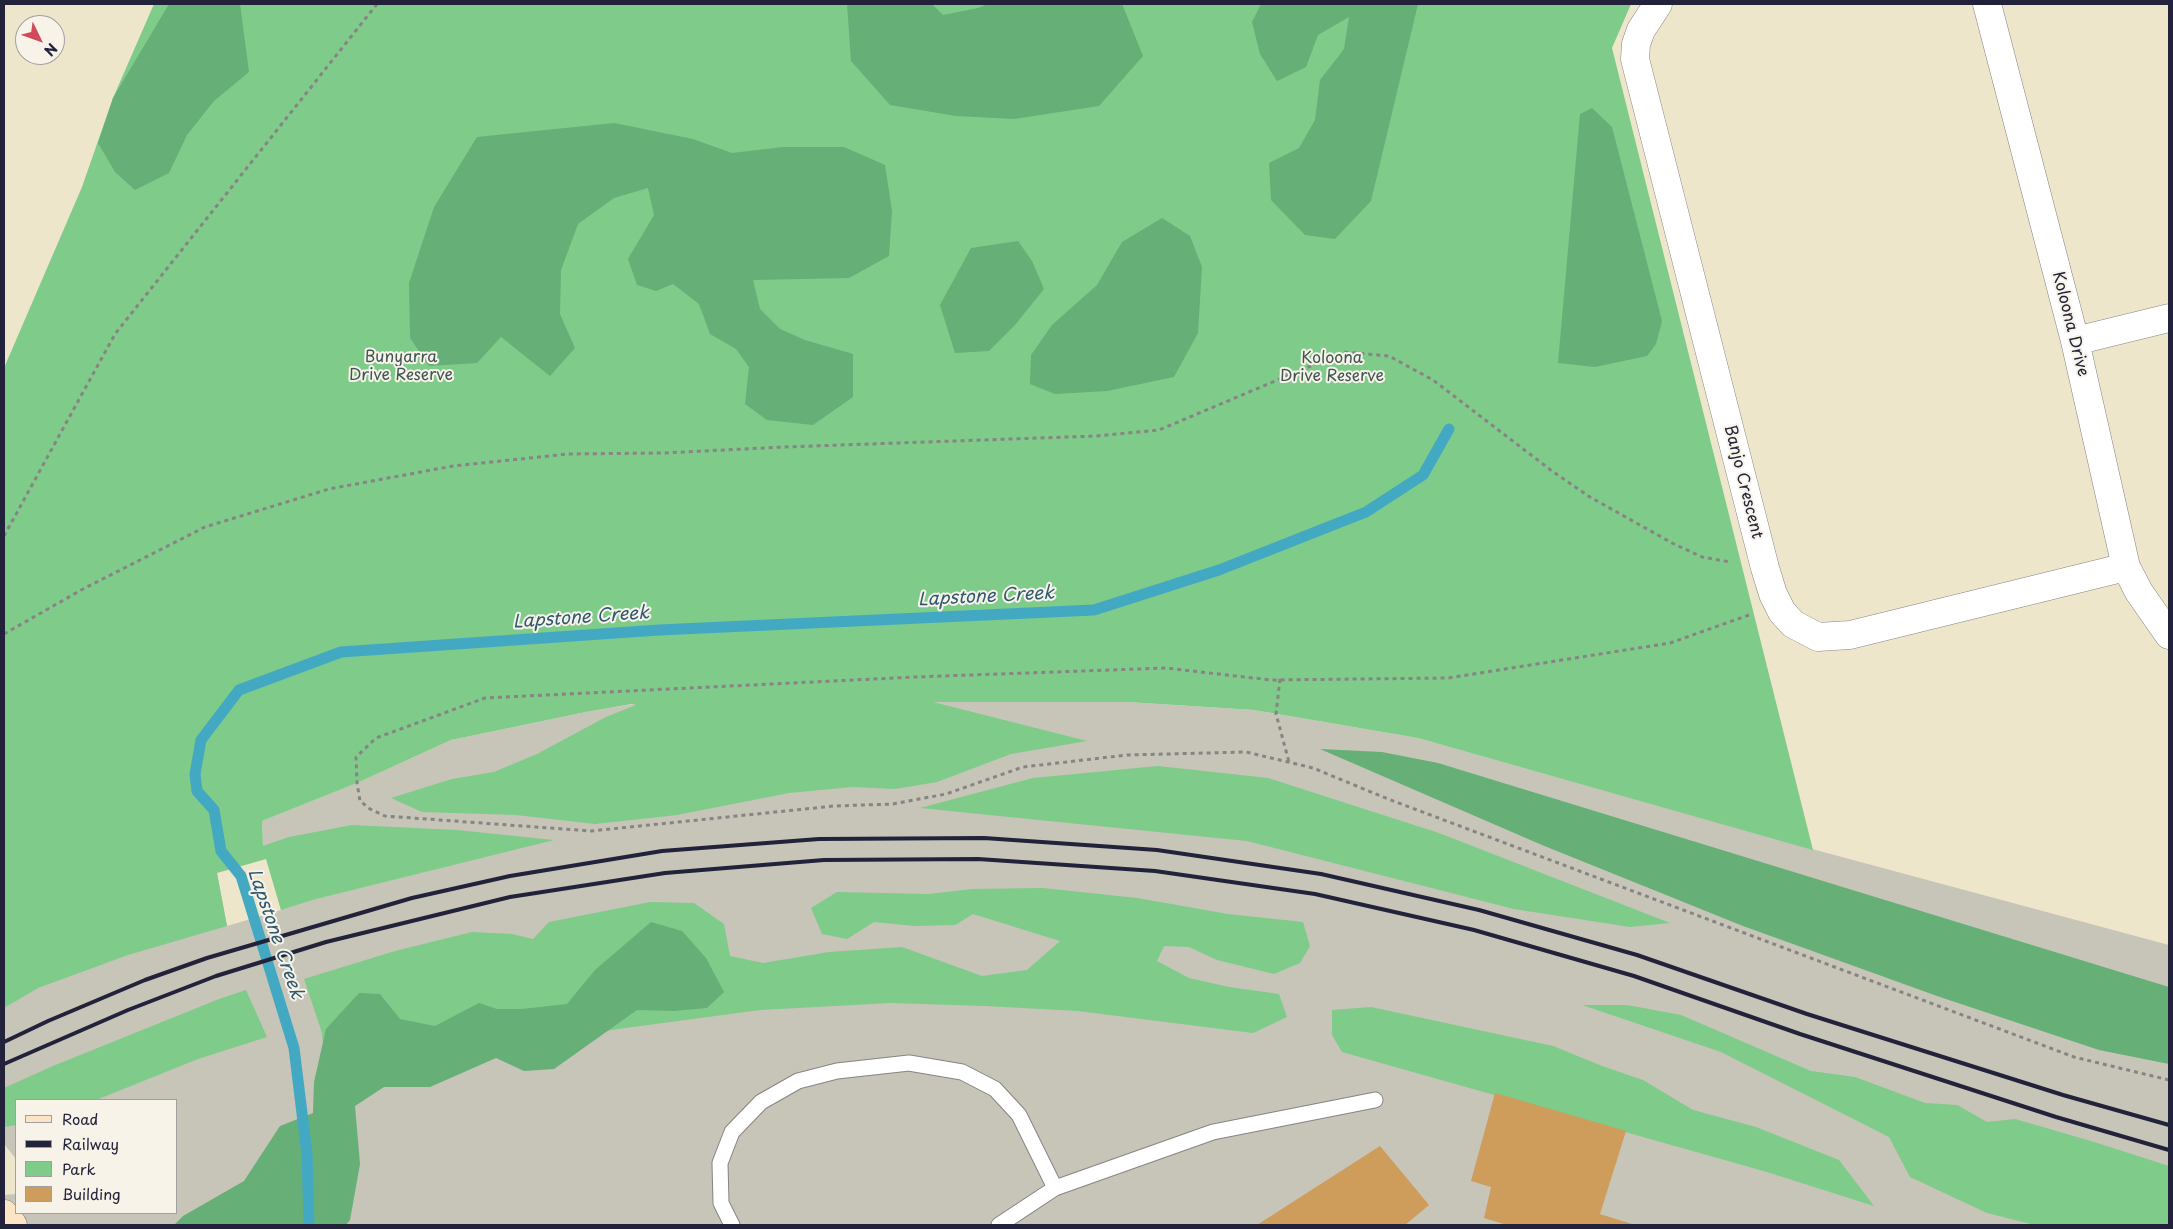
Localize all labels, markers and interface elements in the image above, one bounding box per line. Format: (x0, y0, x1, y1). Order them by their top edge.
north arrow (15, 15, 65, 65)
text: N (39, 39, 62, 61)
street label: Koloona Drive (2048, 270, 2092, 378)
park label: Bunyarra Drive Reserve (349, 348, 453, 386)
park label: Koloona Drive Reserve (1280, 349, 1384, 387)
street label: Banjo Crescent (1720, 423, 1766, 541)
water label: Lapstone Creek (917, 583, 1055, 611)
water label: Lapstone Creek (512, 602, 650, 634)
water label: Lapstone Creek (243, 866, 307, 1002)
legend (15, 1099, 178, 1214)
text: Road (62, 1107, 98, 1130)
text: Railway (62, 1132, 119, 1155)
text: Park (62, 1157, 96, 1180)
text: Building (62, 1182, 121, 1205)

